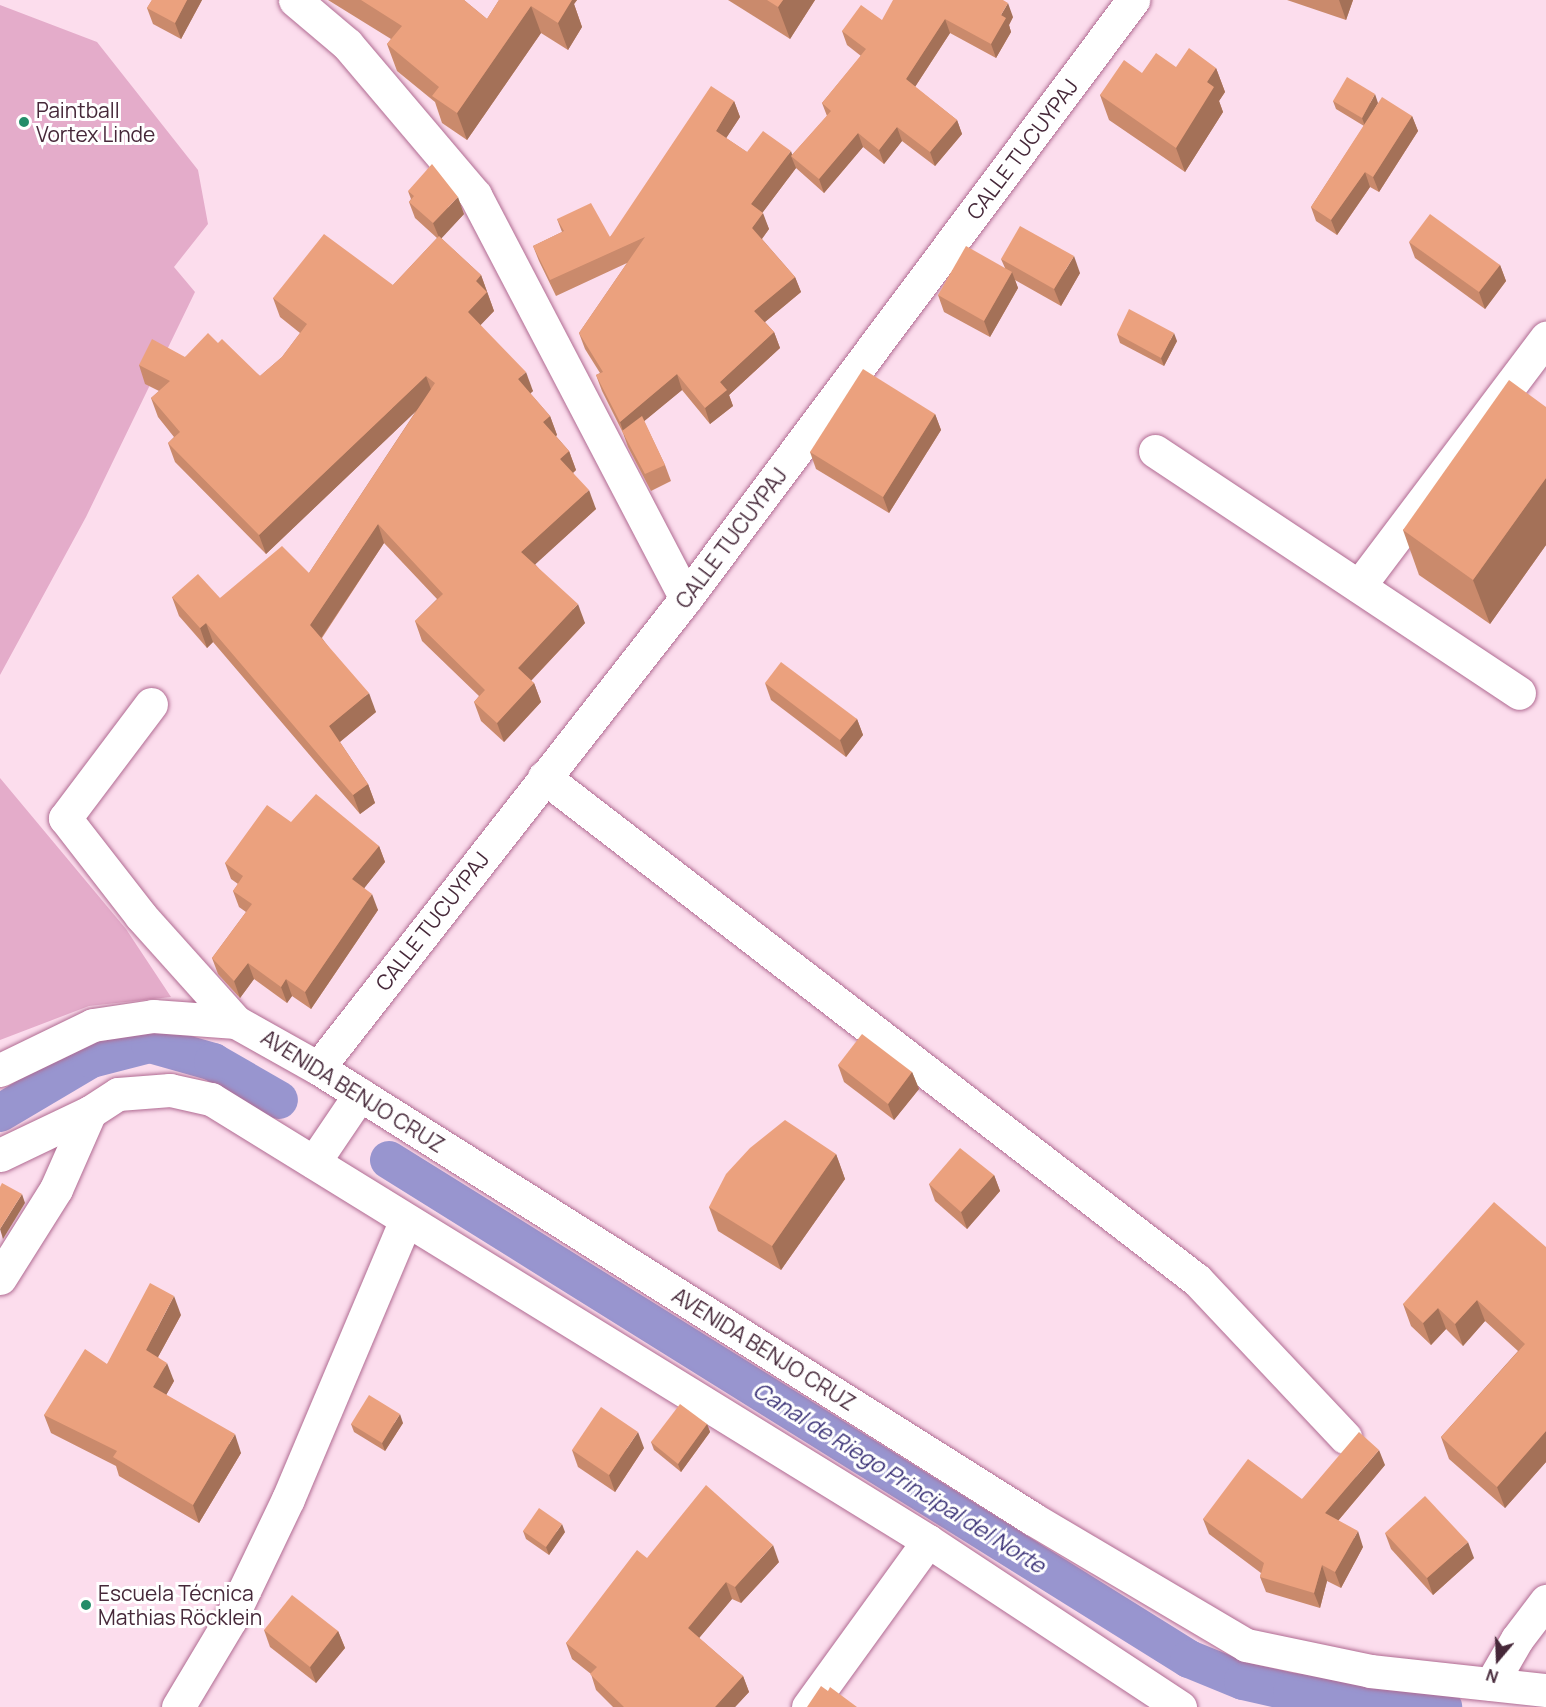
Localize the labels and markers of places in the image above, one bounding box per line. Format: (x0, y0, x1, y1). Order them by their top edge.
place label: Paintball Vortex Linde (36, 97, 155, 147)
marker: Paintball Vortex Linde (17, 115, 31, 129)
place label: Escuela Técnica Mathias Röcklein (98, 1580, 262, 1630)
marker: Escuela Técnica Mathias Röcklein (79, 1598, 93, 1612)

